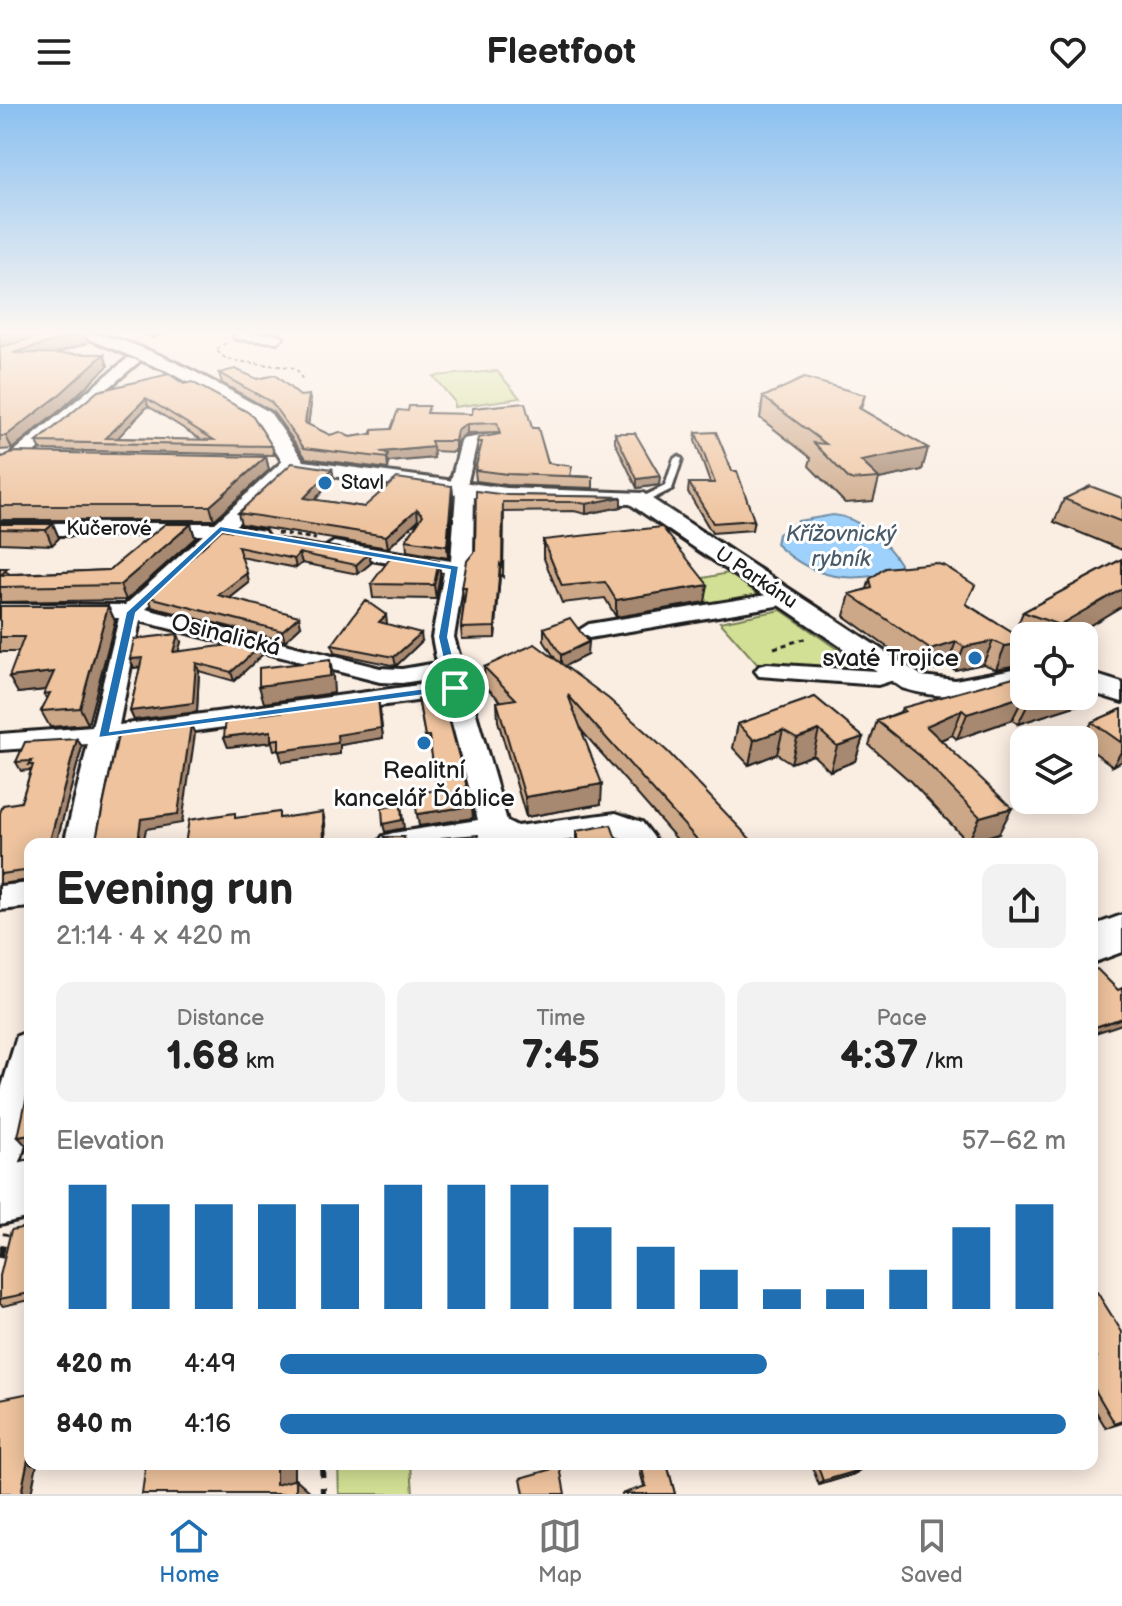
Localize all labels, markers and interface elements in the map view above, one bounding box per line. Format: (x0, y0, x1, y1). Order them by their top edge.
icon: menu (32, 30, 76, 74)
icon: heart (1046, 30, 1090, 74)
text: Fleetfoot (486, 31, 636, 74)
place label: Stavl (341, 471, 384, 495)
marker: Stavl (316, 474, 334, 492)
street label: Kučerové (66, 517, 152, 541)
water label: Křížovnický rybník (786, 521, 897, 573)
street label: U Parkánu (711, 542, 801, 614)
street label: Osinalická (168, 607, 284, 663)
map controls (1010, 622, 1098, 814)
button: locate (1010, 622, 1098, 710)
place label: svaté Trojice (823, 644, 959, 673)
marker: svaté Trojice (966, 649, 984, 667)
pin (421, 654, 489, 722)
icon: arrive (433, 666, 477, 710)
button: layers (1010, 726, 1098, 814)
marker: Realitní kancelář Ďáblice (415, 734, 433, 752)
place label: Realitní kancelář Ďáblice (333, 756, 515, 813)
text: Evening run (56, 864, 293, 917)
button: share (982, 864, 1066, 948)
text: 21:14 · 4 × 420 m (56, 921, 251, 952)
text: Distance (176, 1005, 264, 1032)
text: Time (537, 1005, 585, 1032)
text: Pace (877, 1005, 927, 1032)
text: 1.68 (166, 1032, 240, 1080)
text: 7:45 (522, 1032, 600, 1080)
text: 4:37 (840, 1032, 919, 1080)
text: km (240, 1048, 275, 1075)
text: /km (919, 1048, 963, 1075)
text: Elevation (56, 1126, 164, 1157)
text: 57–62 m (961, 1126, 1066, 1157)
text: 420 m (56, 1349, 132, 1380)
text: 4:49 (184, 1349, 236, 1380)
text: 840 m (56, 1409, 132, 1440)
text: 4:16 (184, 1409, 231, 1440)
tab: Home (159, 1514, 219, 1589)
tab: Map (538, 1514, 582, 1589)
tab: Saved (901, 1514, 963, 1589)

